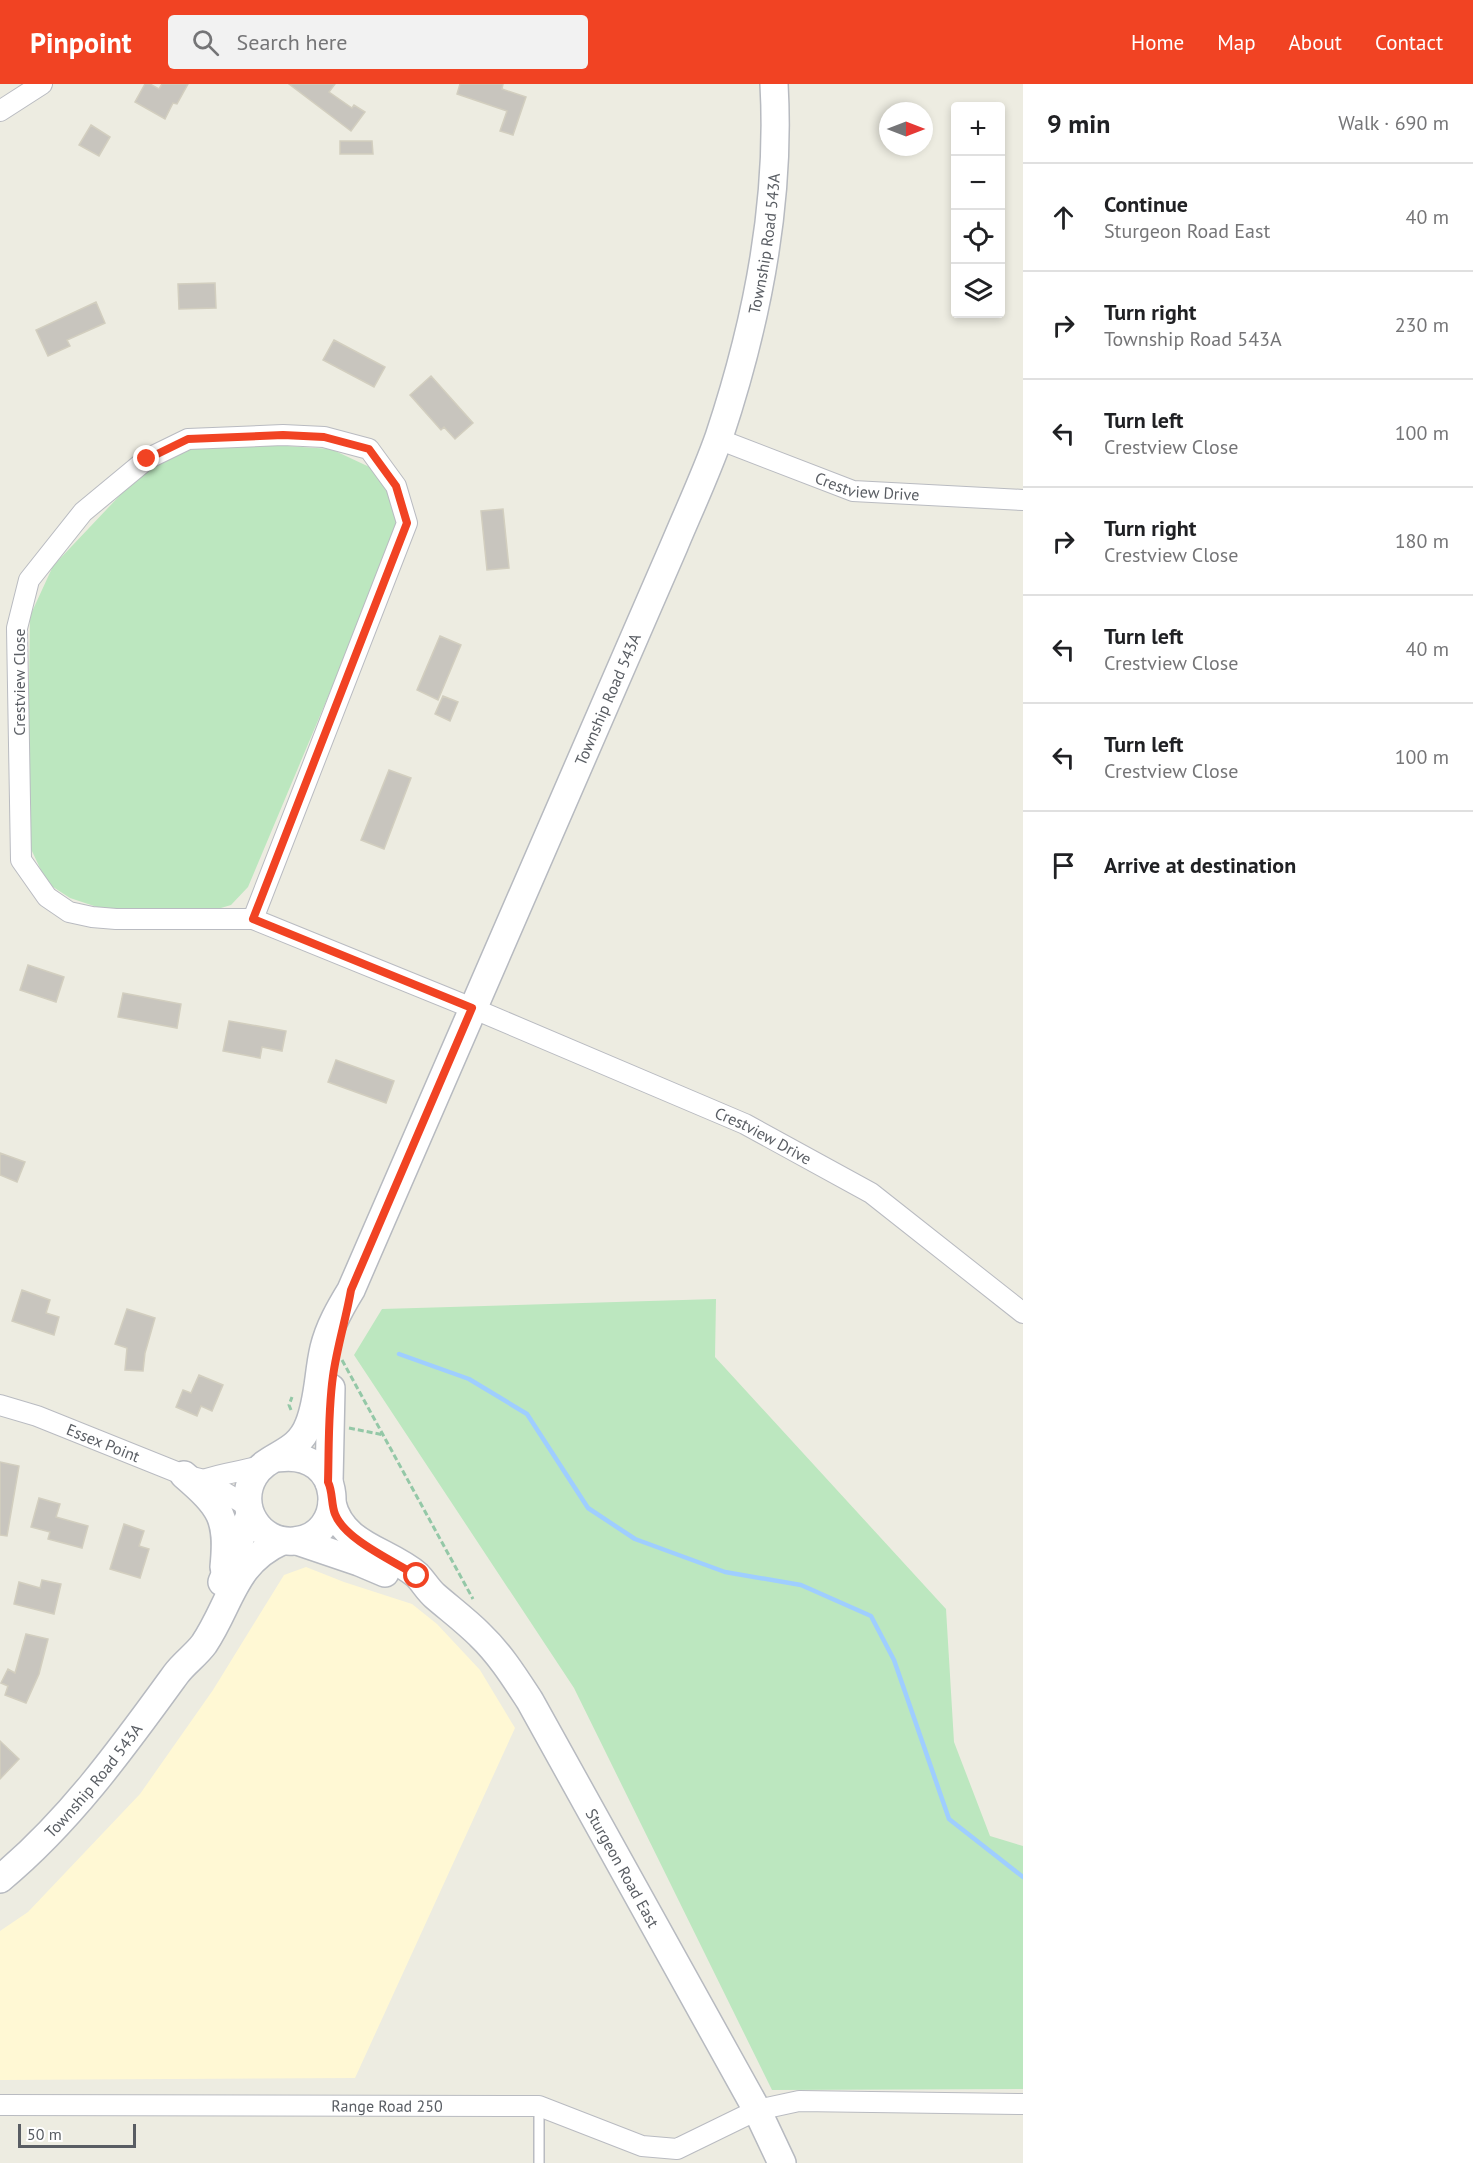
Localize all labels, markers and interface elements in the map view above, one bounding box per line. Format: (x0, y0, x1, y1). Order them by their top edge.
search box (168, 15, 588, 69)
text: Pinpoint (30, 24, 132, 61)
icon: search (189, 26, 222, 59)
text: Search here (237, 28, 347, 56)
text: Home (1131, 29, 1184, 56)
text: Map (1217, 29, 1256, 56)
text: About (1289, 29, 1342, 56)
text: Contact (1375, 29, 1443, 56)
north arrow (879, 102, 933, 156)
map controls (951, 102, 1005, 318)
button: + (951, 102, 1005, 156)
text: 9 min (1047, 107, 1110, 140)
text: Walk · 690 m (1338, 110, 1449, 136)
button: − (951, 156, 1005, 210)
street label: Township Road 543A (744, 172, 784, 316)
text: Continue (1104, 190, 1188, 218)
icon: ahead (1047, 201, 1080, 234)
text: 40 m (1406, 204, 1449, 230)
button: locate (951, 210, 1005, 264)
text: Sturgeon Road East (1104, 218, 1270, 244)
button: layers (951, 264, 1005, 318)
text: Turn right (1104, 298, 1196, 326)
icon: right (1047, 309, 1080, 342)
text: 230 m (1395, 312, 1449, 338)
text: Township Road 543A (1104, 326, 1282, 352)
text: Turn left (1104, 406, 1184, 434)
icon: left (1047, 417, 1080, 450)
text: 100 m (1395, 420, 1449, 446)
text: Crestview Close (1104, 434, 1238, 460)
route end (133, 445, 159, 471)
street label: Crestview Drive (812, 467, 920, 504)
text: Turn right (1104, 514, 1196, 542)
icon: right (1047, 525, 1080, 558)
text: 180 m (1395, 528, 1449, 554)
text: Crestview Close (1104, 542, 1238, 568)
text: Turn left (1104, 622, 1184, 650)
street label: Crestview Close (9, 628, 29, 736)
street label: Township Road 543A (570, 629, 645, 768)
icon: left (1047, 633, 1080, 666)
text: 40 m (1406, 636, 1449, 662)
text: Crestview Close (1104, 650, 1238, 676)
text: Turn left (1104, 730, 1184, 758)
icon: left (1047, 741, 1080, 774)
text: 100 m (1395, 744, 1449, 770)
text: Crestview Close (1104, 758, 1238, 784)
icon: arrive (1047, 849, 1080, 882)
text: Arrive at destination (1104, 851, 1296, 879)
street label: Crestview Drive (712, 1102, 815, 1169)
street label: Essex Point (64, 1419, 143, 1466)
route start (403, 1562, 429, 1588)
street label: Township Road 543A (40, 1719, 147, 1842)
street label: Sturgeon Road East (582, 1805, 664, 1931)
street label: Range Road 250 (331, 2096, 443, 2116)
scale bar (18, 2121, 136, 2148)
text: 50 m (27, 2124, 62, 2144)

